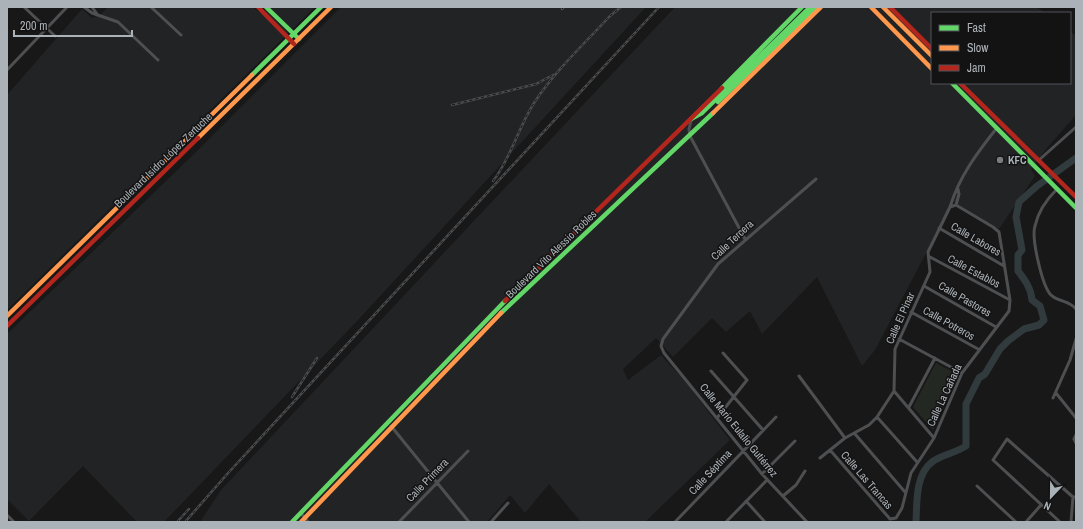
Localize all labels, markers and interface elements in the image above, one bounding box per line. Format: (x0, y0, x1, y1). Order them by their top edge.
scale bar (14, 12, 132, 38)
legend (931, 12, 1071, 84)
text: 200 m (20, 18, 47, 34)
text: Fast (967, 20, 986, 36)
text: Slow (967, 40, 989, 56)
text: Jam (967, 60, 986, 76)
street label: Boulevard Isidro López Zertuche (111, 110, 215, 210)
place label: KFC (1008, 153, 1027, 167)
marker: KFC (995, 155, 1005, 165)
street label: Boulevard Vito Alessio Robles (503, 207, 600, 301)
street label: Calle Tercera (708, 217, 756, 263)
street label: Calle Labores (948, 219, 1004, 259)
street label: Calle Establos (945, 251, 1003, 291)
street label: Calle Pastores (936, 278, 994, 320)
street label: Calle El Pinar (882, 290, 918, 346)
street label: Calle Potreros (921, 303, 978, 343)
street label: Calle La Cañada (923, 362, 965, 428)
street label: Calle Mario Eulalio Gutiérrez (697, 380, 781, 480)
street label: Calle Séptima (686, 447, 734, 497)
street label: Calle Las Trancas (838, 448, 896, 512)
street label: Calle Primera (403, 455, 451, 505)
north arrow (1031, 477, 1071, 517)
text: N (1042, 499, 1053, 514)

